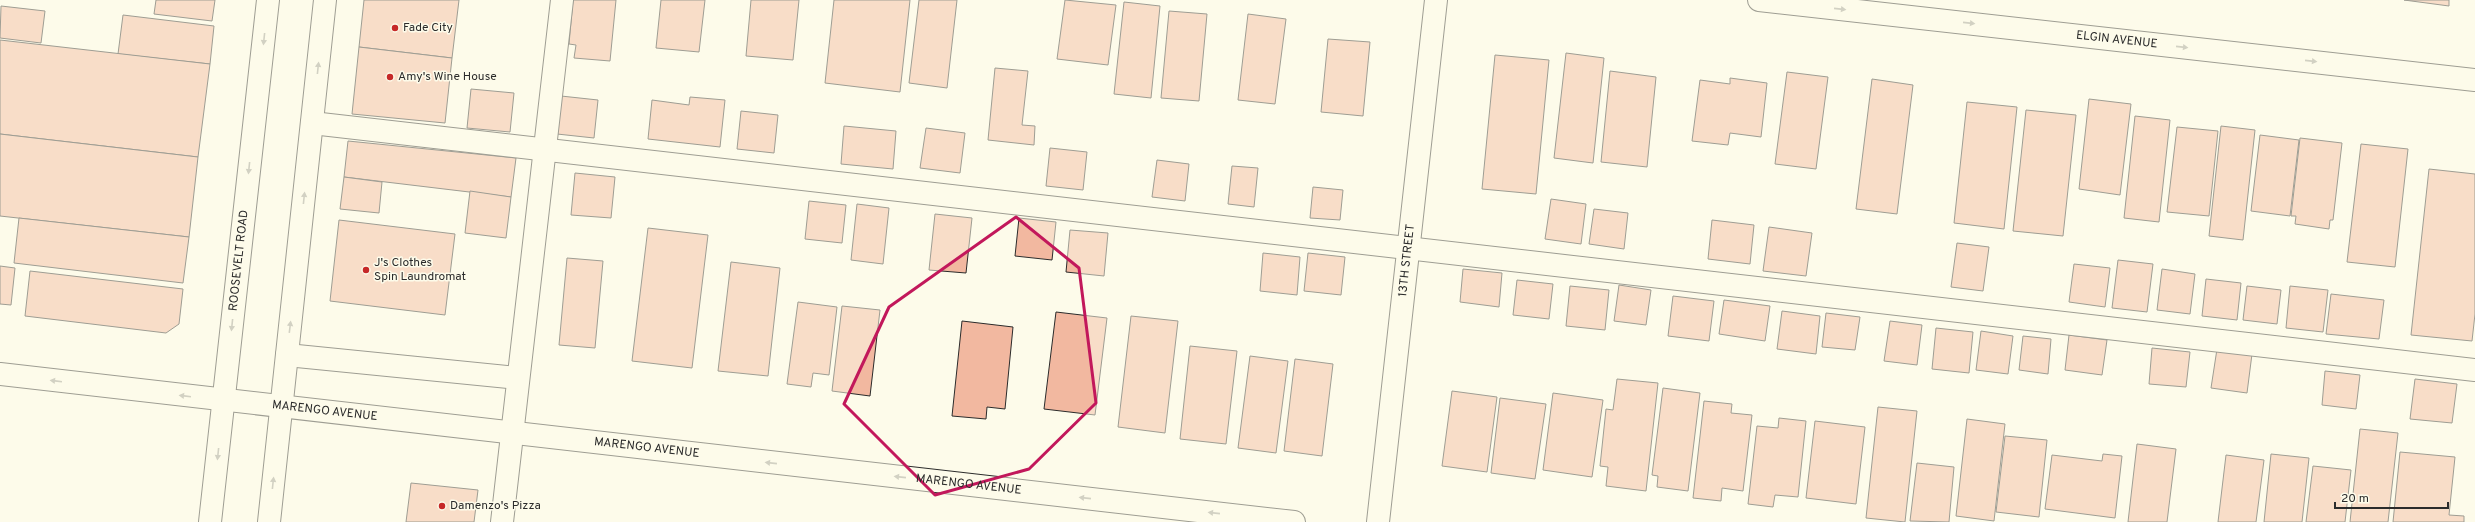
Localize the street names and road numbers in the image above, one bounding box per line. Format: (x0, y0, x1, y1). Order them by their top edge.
street label: ELGIN AVENUE (2075, 27, 2158, 52)
street label: ROOSEVELT ROAD (225, 209, 253, 312)
street label: 13TH STREET (1395, 223, 1419, 298)
street label: MARENGO AVENUE (271, 397, 379, 425)
street label: MARENGO AVENUE (593, 434, 700, 462)
street label: MARENGO AVENUE (915, 471, 1022, 499)

